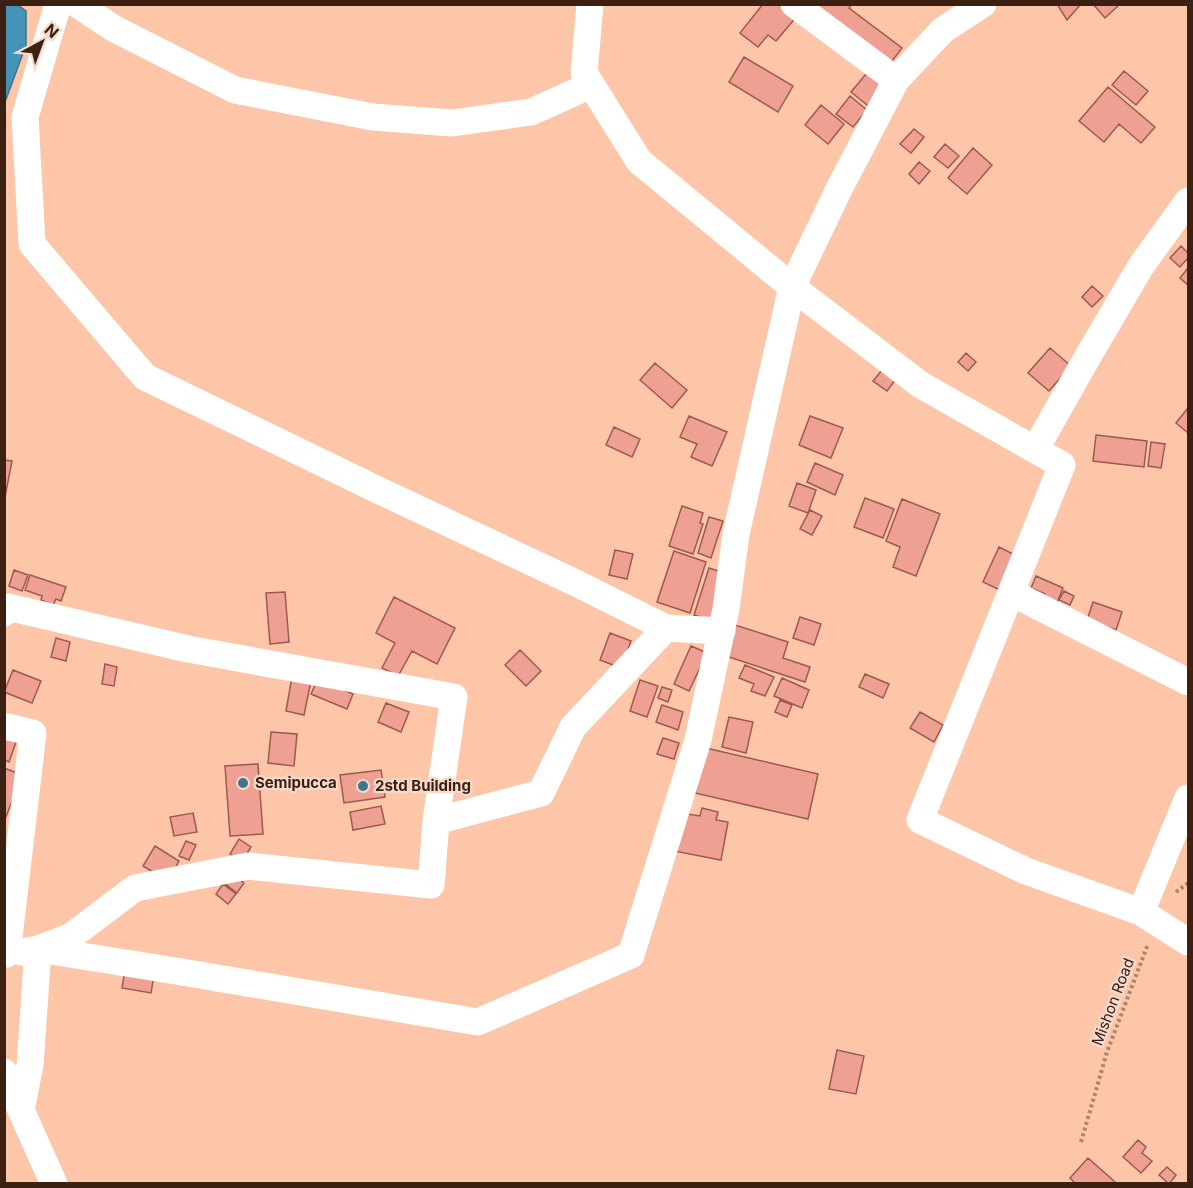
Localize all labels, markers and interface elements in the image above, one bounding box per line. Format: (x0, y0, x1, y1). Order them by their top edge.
north arrow (12, 12, 72, 72)
text: N (41, 19, 63, 42)
place label: Semipucca (255, 773, 337, 792)
marker: Semipucca (236, 776, 250, 790)
place label: 2std Building (375, 776, 471, 795)
marker: 2std Building (356, 779, 370, 793)
street label: Mishon Road (1087, 955, 1138, 1048)

